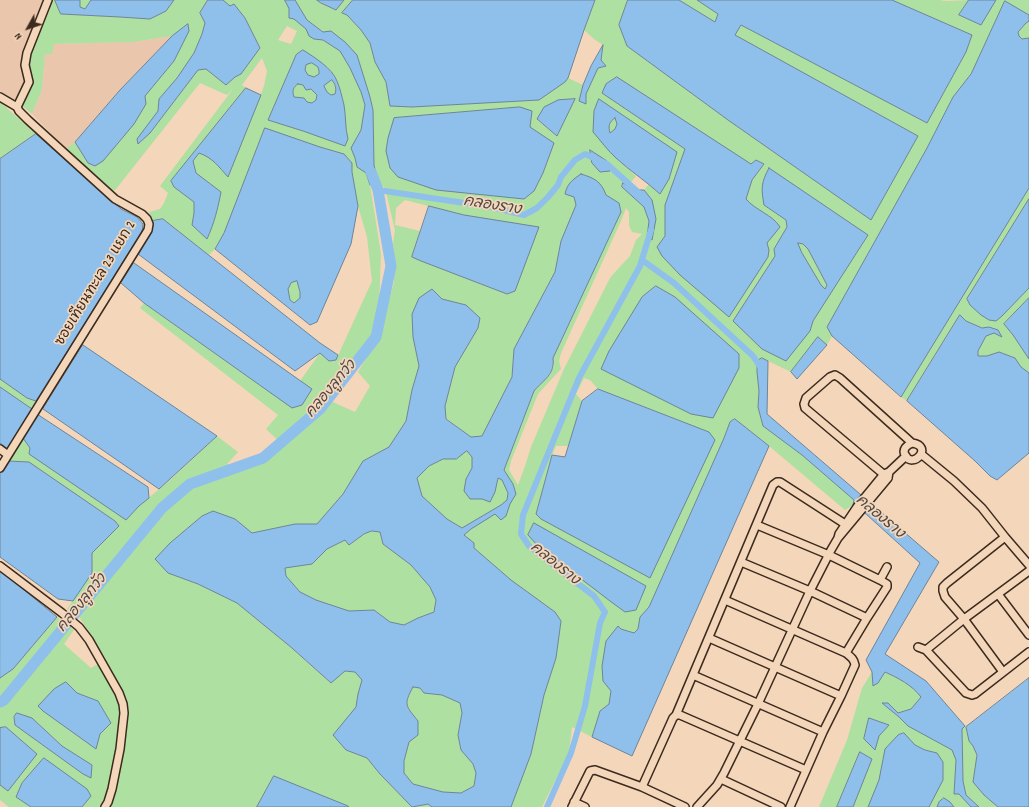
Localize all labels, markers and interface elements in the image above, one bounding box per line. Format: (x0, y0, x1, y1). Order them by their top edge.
north arrow (8, 8, 48, 48)
text: N (11, 28, 27, 43)
water label: คลองราง (462, 194, 522, 220)
street label: ซอยเทียนทะเล 23 แยก 2 (53, 218, 141, 350)
water label: คลองลูกวัว (303, 358, 361, 422)
water label: คลองราง (851, 492, 907, 544)
water label: คลองราง (526, 540, 582, 590)
water label: คลองลูกวัว (54, 571, 112, 637)

